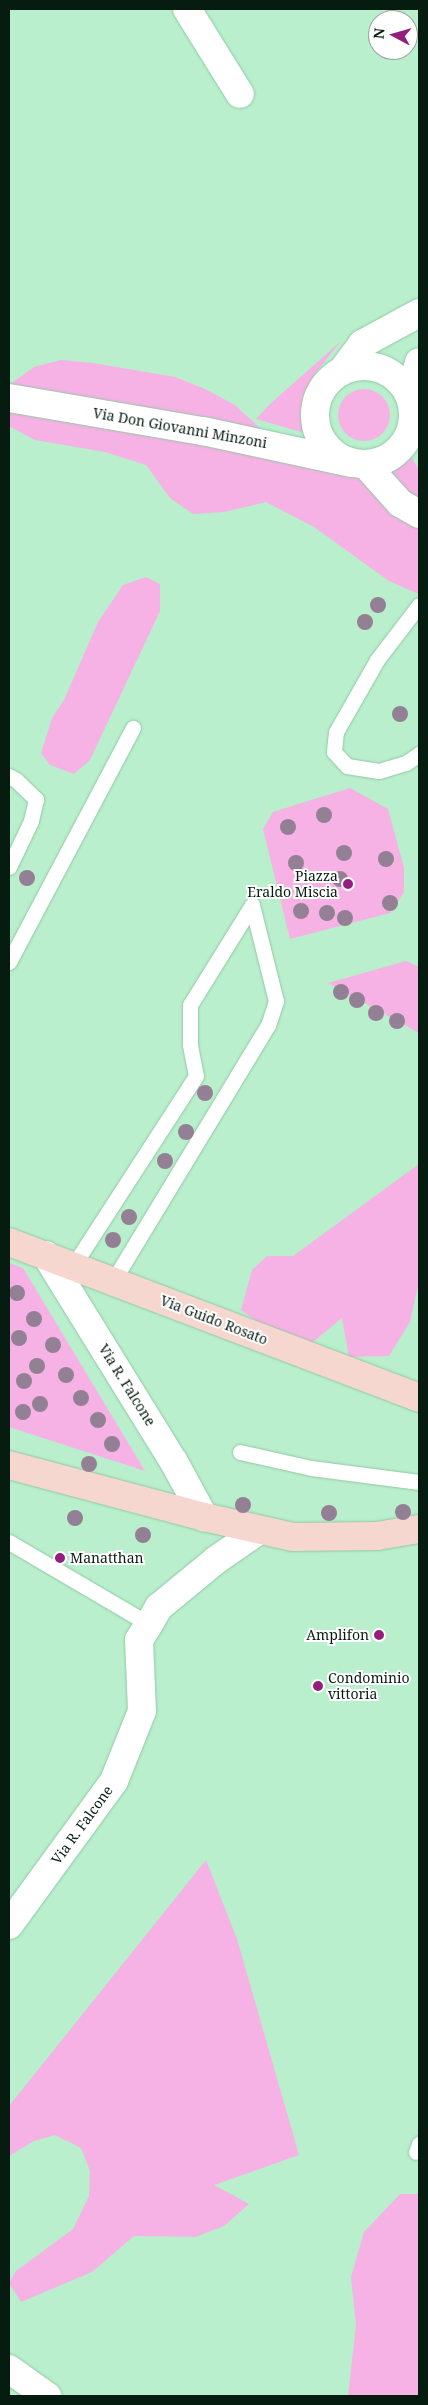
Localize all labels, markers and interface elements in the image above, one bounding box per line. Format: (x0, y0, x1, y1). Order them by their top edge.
north arrow (368, 10, 418, 60)
text: N (369, 27, 389, 40)
street label: Via Don Giovanni Minzoni (92, 404, 268, 452)
place label: Piazza Eraldo Miscia (247, 868, 338, 900)
marker: Piazza Eraldo Miscia (342, 878, 354, 890)
street label: Via Guido Rosato (158, 1292, 270, 1348)
street label: Via R. Falcone (95, 1341, 159, 1429)
place label: Manatthan (70, 1550, 144, 1566)
marker: Manatthan (54, 1552, 66, 1564)
place label: Amplifon (306, 1627, 369, 1643)
marker: Amplifon (373, 1629, 385, 1641)
place label: Condominio vittoria (328, 1670, 410, 1702)
marker: Condominio vittoria (312, 1680, 324, 1692)
street label: Via R. Falcone (48, 1782, 116, 1868)

